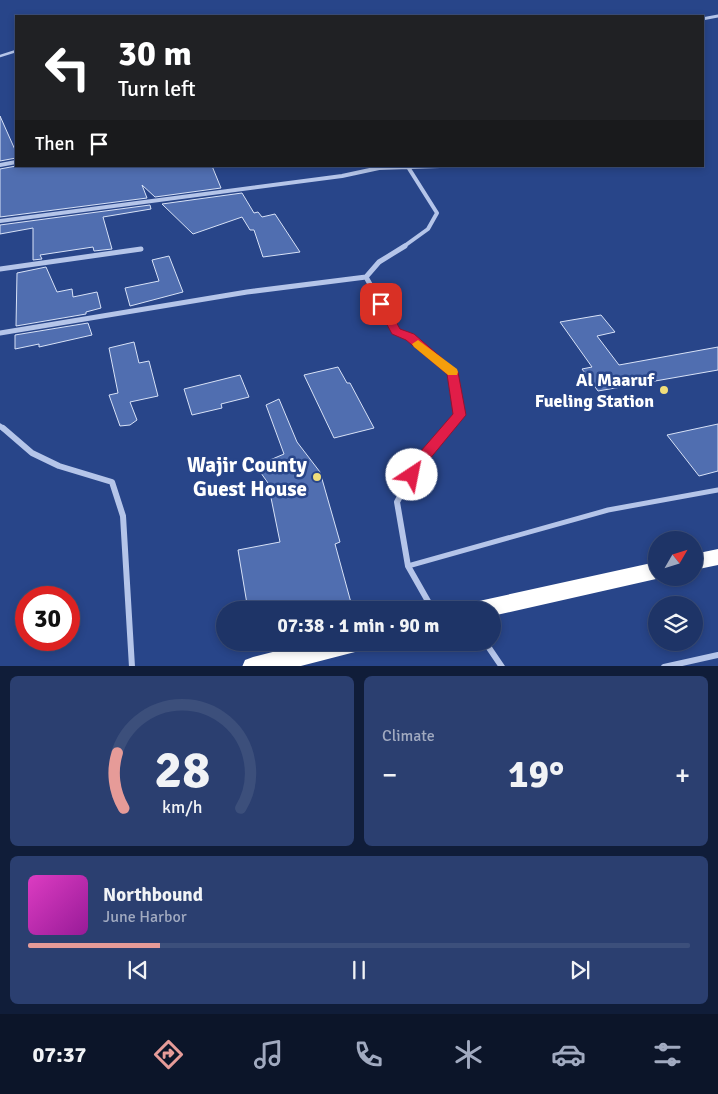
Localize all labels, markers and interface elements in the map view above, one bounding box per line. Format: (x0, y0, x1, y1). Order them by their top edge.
text: 30 m (118, 32, 192, 75)
icon: left (35, 35, 100, 100)
text: Turn left (118, 75, 196, 102)
icon: arrive (85, 130, 113, 158)
text: Then (35, 132, 75, 156)
pin (360, 283, 402, 325)
icon: arrive (367, 290, 395, 318)
place label: Al Maaruf Fueling Station (535, 369, 655, 412)
marker: Al Maaruf Fueling Station (658, 384, 670, 396)
position arrow (385, 448, 437, 500)
place label: Wajir County Guest House (187, 452, 308, 502)
marker: Wajir County Guest House (311, 471, 323, 483)
north arrow (648, 531, 702, 586)
map controls (648, 531, 703, 651)
speed limit sign: 30 (15, 586, 80, 651)
button: layers (648, 596, 703, 651)
text: 07:38 · 1 min · 90 m (278, 614, 439, 638)
text: Climate (382, 726, 435, 746)
text: 28 (154, 738, 210, 802)
text: 19° (508, 751, 564, 798)
text: − (382, 758, 397, 792)
text: + (675, 758, 690, 792)
text: km/h (162, 796, 202, 818)
text: Northbound (103, 883, 203, 907)
text: June Harbor (103, 907, 187, 927)
icon: previous (124, 956, 152, 984)
icon: pause (345, 956, 373, 984)
icon: next (566, 956, 594, 984)
icon: directions (151, 1037, 186, 1072)
icon: music (251, 1037, 286, 1072)
icon: phone (351, 1037, 386, 1072)
icon: climate (451, 1037, 486, 1072)
icon: car (551, 1037, 586, 1072)
icon: filters (650, 1037, 685, 1072)
text: 07:37 (32, 1041, 86, 1068)

